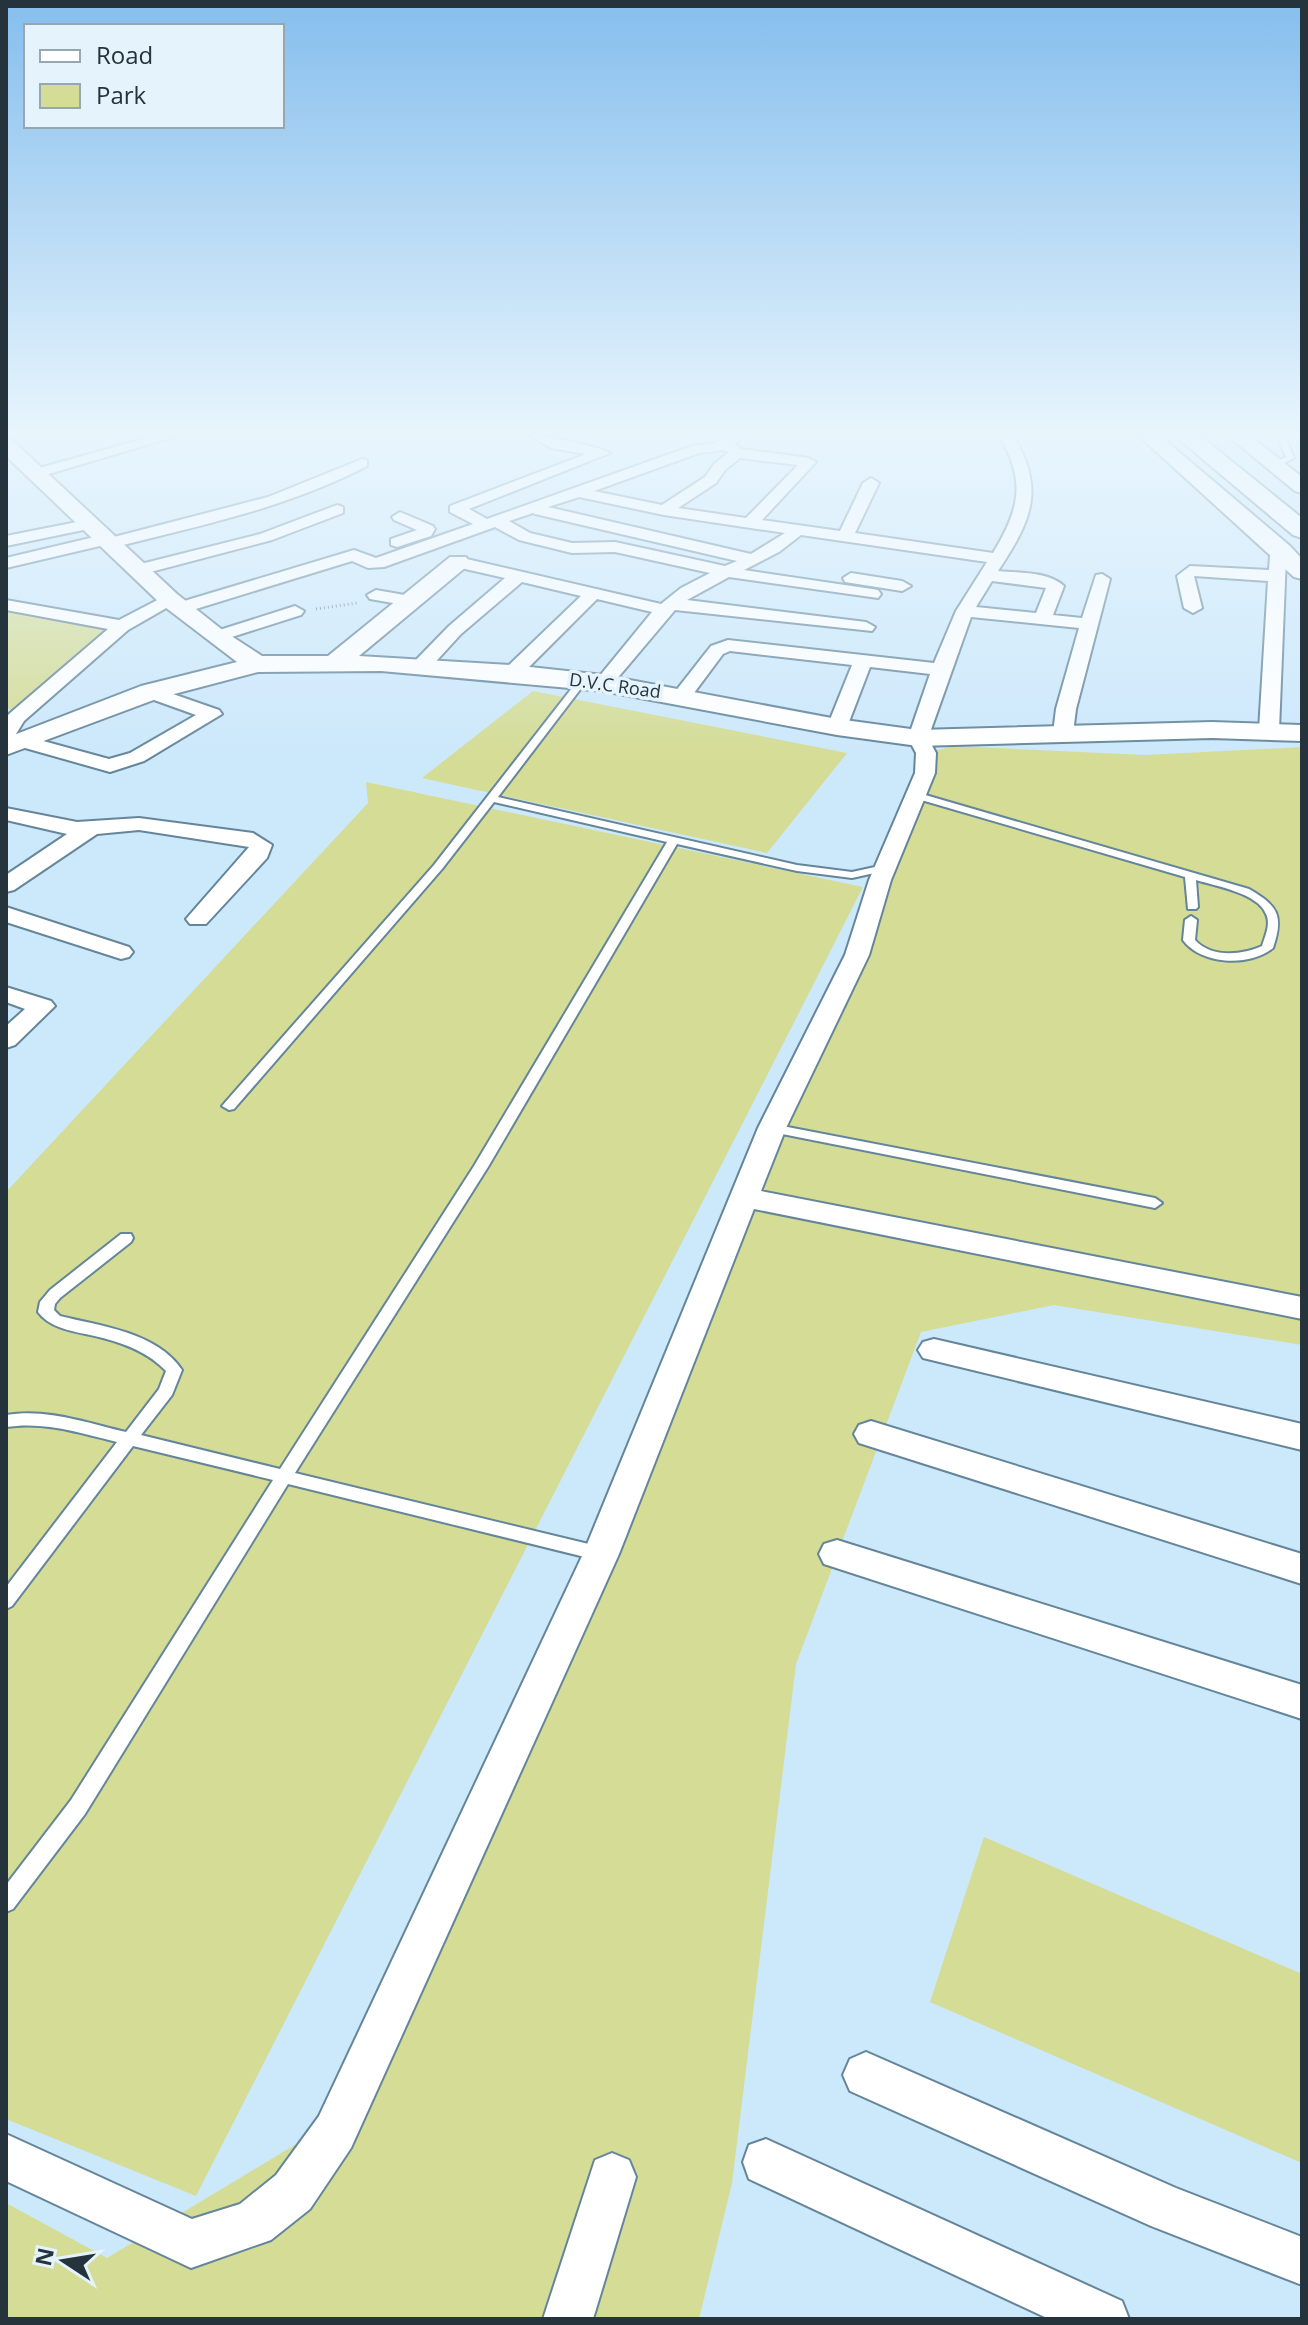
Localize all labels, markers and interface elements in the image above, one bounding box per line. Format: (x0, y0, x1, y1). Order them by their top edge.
legend (24, 24, 284, 128)
text: Road (96, 38, 153, 71)
text: Park (96, 78, 147, 111)
street label: D.V.C Road (568, 667, 662, 703)
north arrow (24, 2221, 104, 2301)
text: N (27, 2245, 60, 2269)

